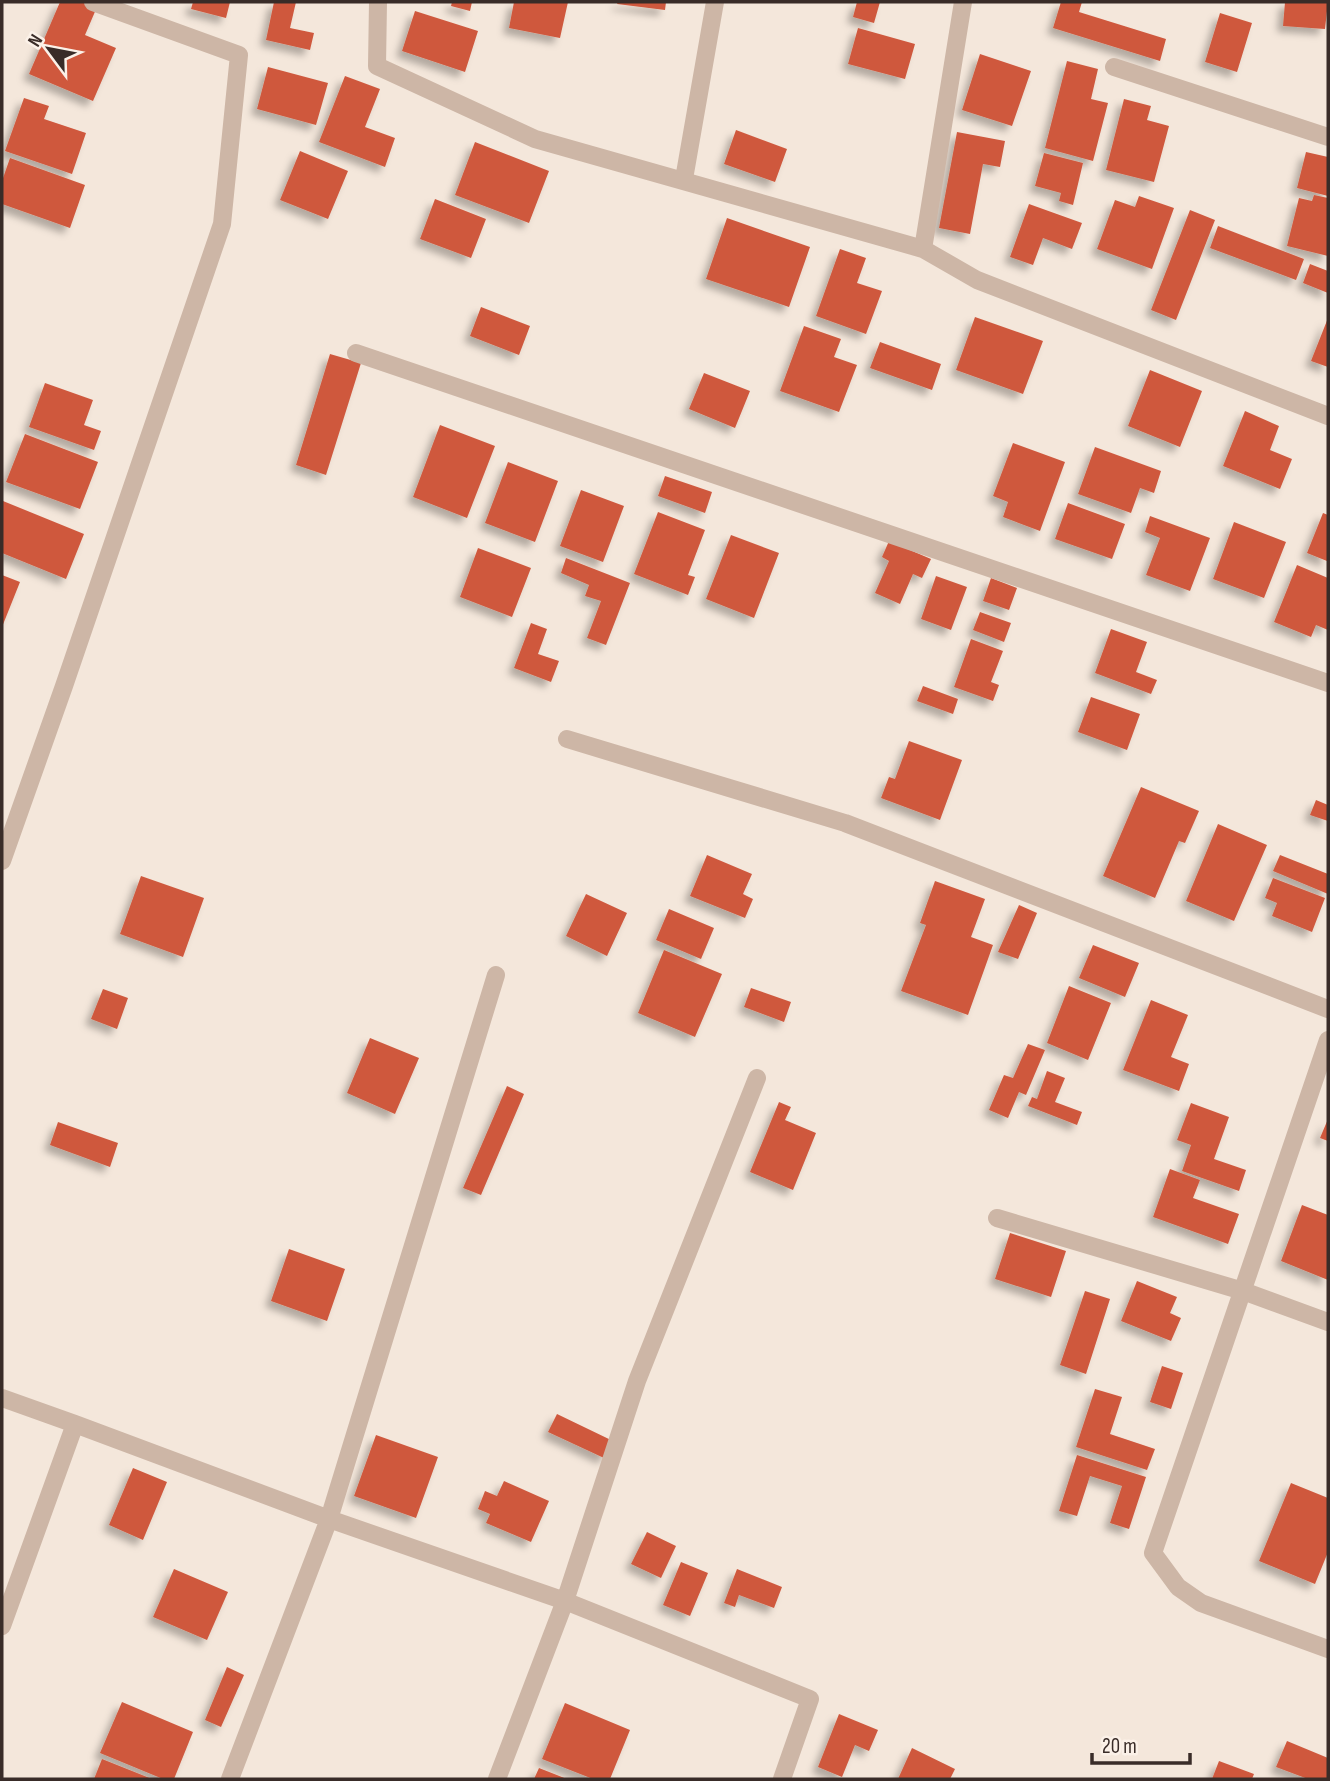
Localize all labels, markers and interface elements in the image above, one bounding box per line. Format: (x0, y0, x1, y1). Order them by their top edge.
north arrow (14, 14, 84, 84)
text: N (23, 30, 48, 51)
scale bar (1092, 1722, 1190, 1766)
text: 20 m (1102, 1734, 1137, 1759)

